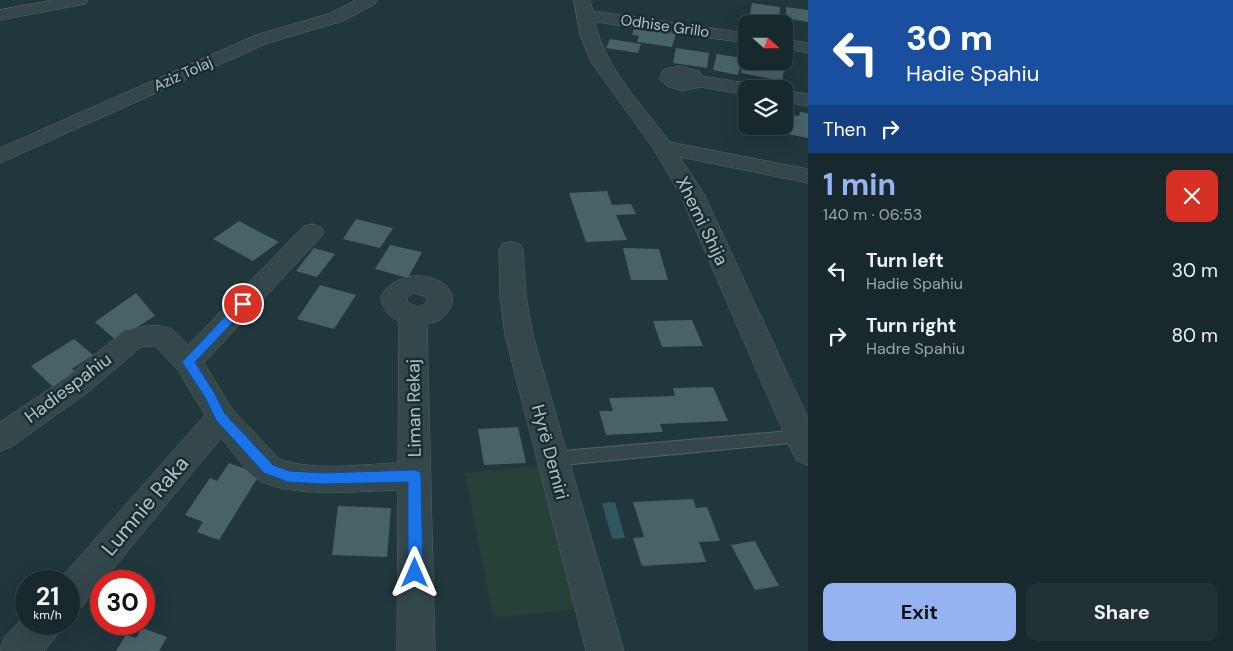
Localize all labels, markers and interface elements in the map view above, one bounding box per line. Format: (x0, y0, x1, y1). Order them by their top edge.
street label: Odhise Grillo (619, 10, 711, 42)
north arrow (738, 15, 792, 70)
map controls (738, 15, 793, 135)
text: 30 m (906, 15, 993, 61)
icon: left (823, 20, 888, 85)
street label: Aziz Tolaj (150, 52, 216, 96)
text: Hadie Spahiu (906, 59, 1039, 88)
button: layers (738, 80, 793, 135)
icon: right (876, 115, 904, 143)
text: Then (823, 117, 866, 142)
text: 1 min (823, 165, 896, 204)
button: close (1166, 170, 1218, 222)
street label: Xhemi Shija (670, 173, 734, 269)
text: 140 m · 06:53 (823, 204, 922, 225)
text: Turn left (866, 248, 944, 273)
icon: left (823, 257, 851, 285)
text: 30 m (1172, 258, 1218, 283)
text: Hadie Spahiu (866, 273, 963, 294)
pin (222, 283, 264, 325)
icon: arrive (229, 290, 257, 318)
text: Turn right (866, 313, 956, 338)
icon: right (823, 322, 851, 350)
text: 80 m (1171, 323, 1218, 348)
text: Hadre Spahiu (866, 338, 965, 359)
street label: Hadiespahiu (20, 347, 116, 429)
street label: Liman Rekaj (401, 359, 427, 457)
street label: Hyrë Demiri (526, 402, 574, 502)
street label: Lumnie Raka (95, 450, 195, 562)
position arrow (388, 546, 440, 598)
speed limit sign: 30 (90, 570, 155, 635)
text: 21 (36, 580, 59, 613)
button: Exit (823, 583, 1016, 641)
button: Share (1026, 583, 1218, 641)
text: km/h (33, 607, 62, 623)

